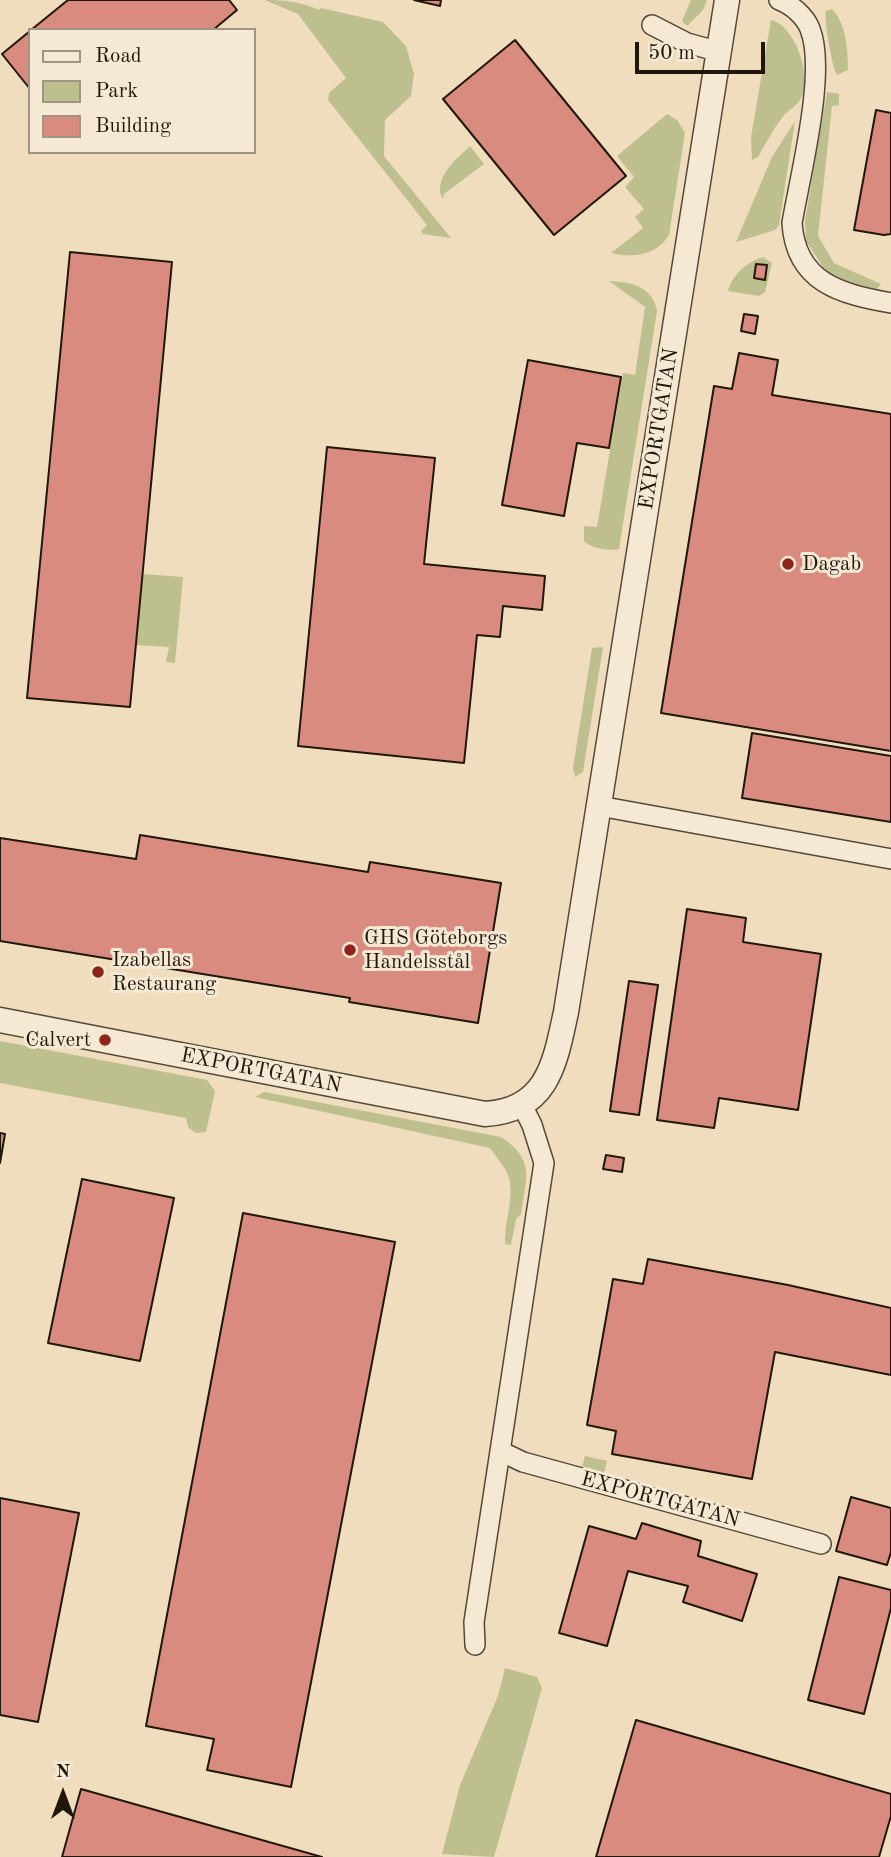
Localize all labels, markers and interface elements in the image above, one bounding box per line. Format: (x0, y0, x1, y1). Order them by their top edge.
legend (28, 28, 256, 154)
scale bar (639, 28, 768, 72)
text: 50 m (648, 43, 695, 64)
text: Road (95, 46, 142, 67)
text: Park (95, 81, 138, 102)
text: Building (95, 116, 171, 137)
street label: EXPORTGATAN (634, 346, 684, 512)
place label: Dagab (802, 551, 861, 577)
marker: Dagab (780, 556, 796, 572)
place label: GHS Göteborgs Handelsstål (364, 925, 507, 975)
marker: GHS Göteborgs Handelsstål (342, 942, 358, 958)
place label: Izabellas Restaurang (112, 947, 216, 997)
marker: Izabellas Restaurang (90, 964, 106, 980)
place label: Calvert (25, 1027, 91, 1053)
marker: Calvert (97, 1032, 113, 1048)
street label: EXPORTGATAN (178, 1043, 344, 1099)
street label: EXPORTGATAN (578, 1467, 742, 1533)
north arrow (28, 1759, 98, 1829)
text: N (56, 1763, 70, 1782)

